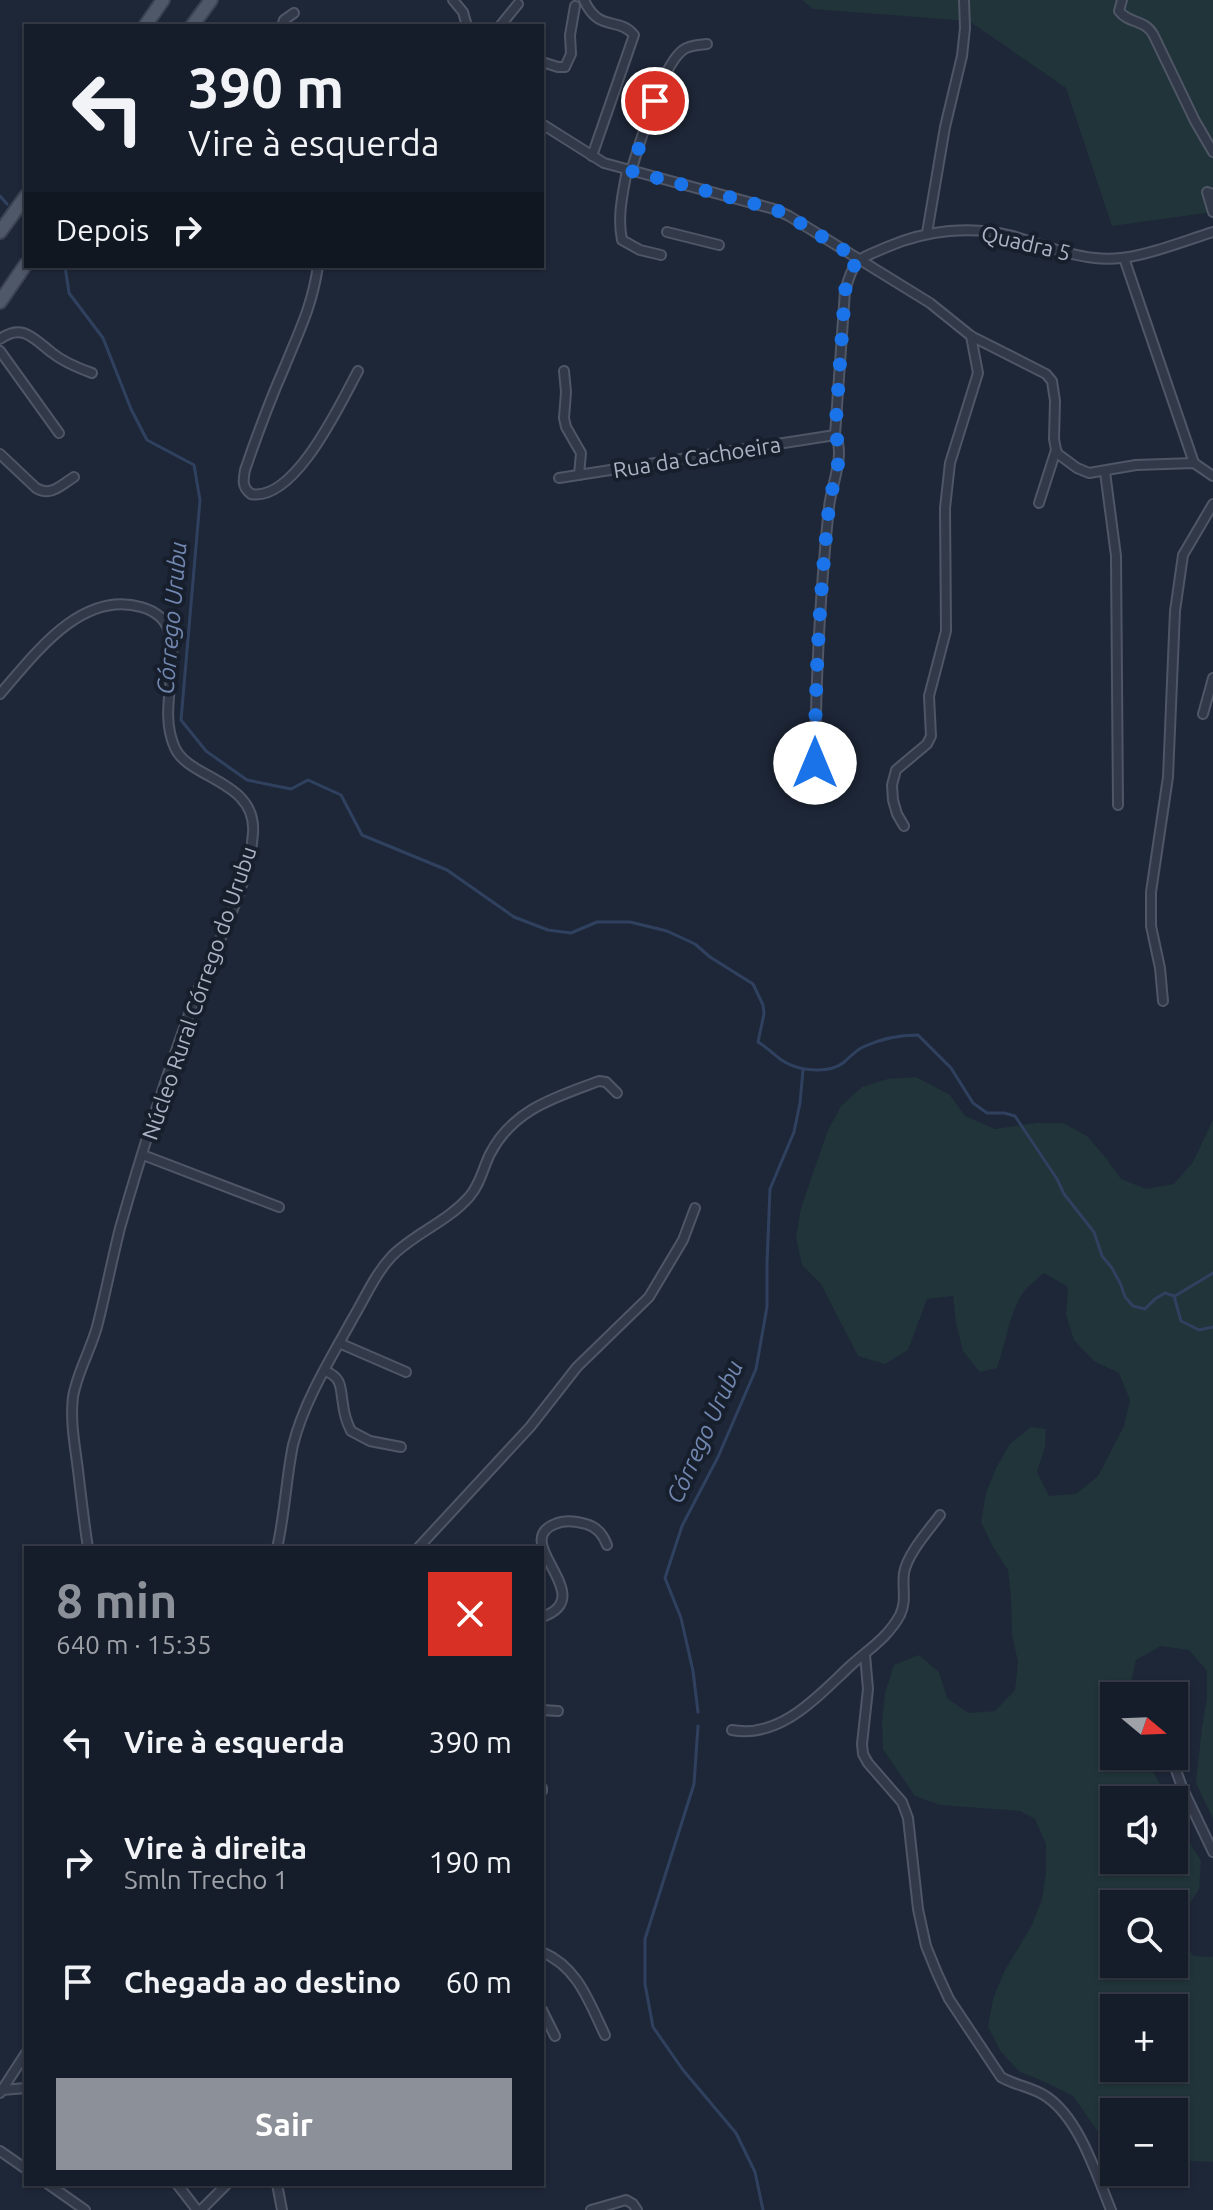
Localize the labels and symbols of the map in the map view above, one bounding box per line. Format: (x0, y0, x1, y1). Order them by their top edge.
pin (621, 67, 689, 135)
street label: Quadra 5 (979, 220, 1073, 265)
street label: Rua da Cachoeira (611, 431, 783, 482)
water label: Córrego Urubu (151, 540, 192, 696)
position arrow (773, 721, 857, 805)
street label: Núcleo Rural Córrego do Urubu (136, 843, 261, 1143)
water label: Córrego Urubu (661, 1356, 748, 1507)
north arrow (1100, 1682, 1188, 1770)

